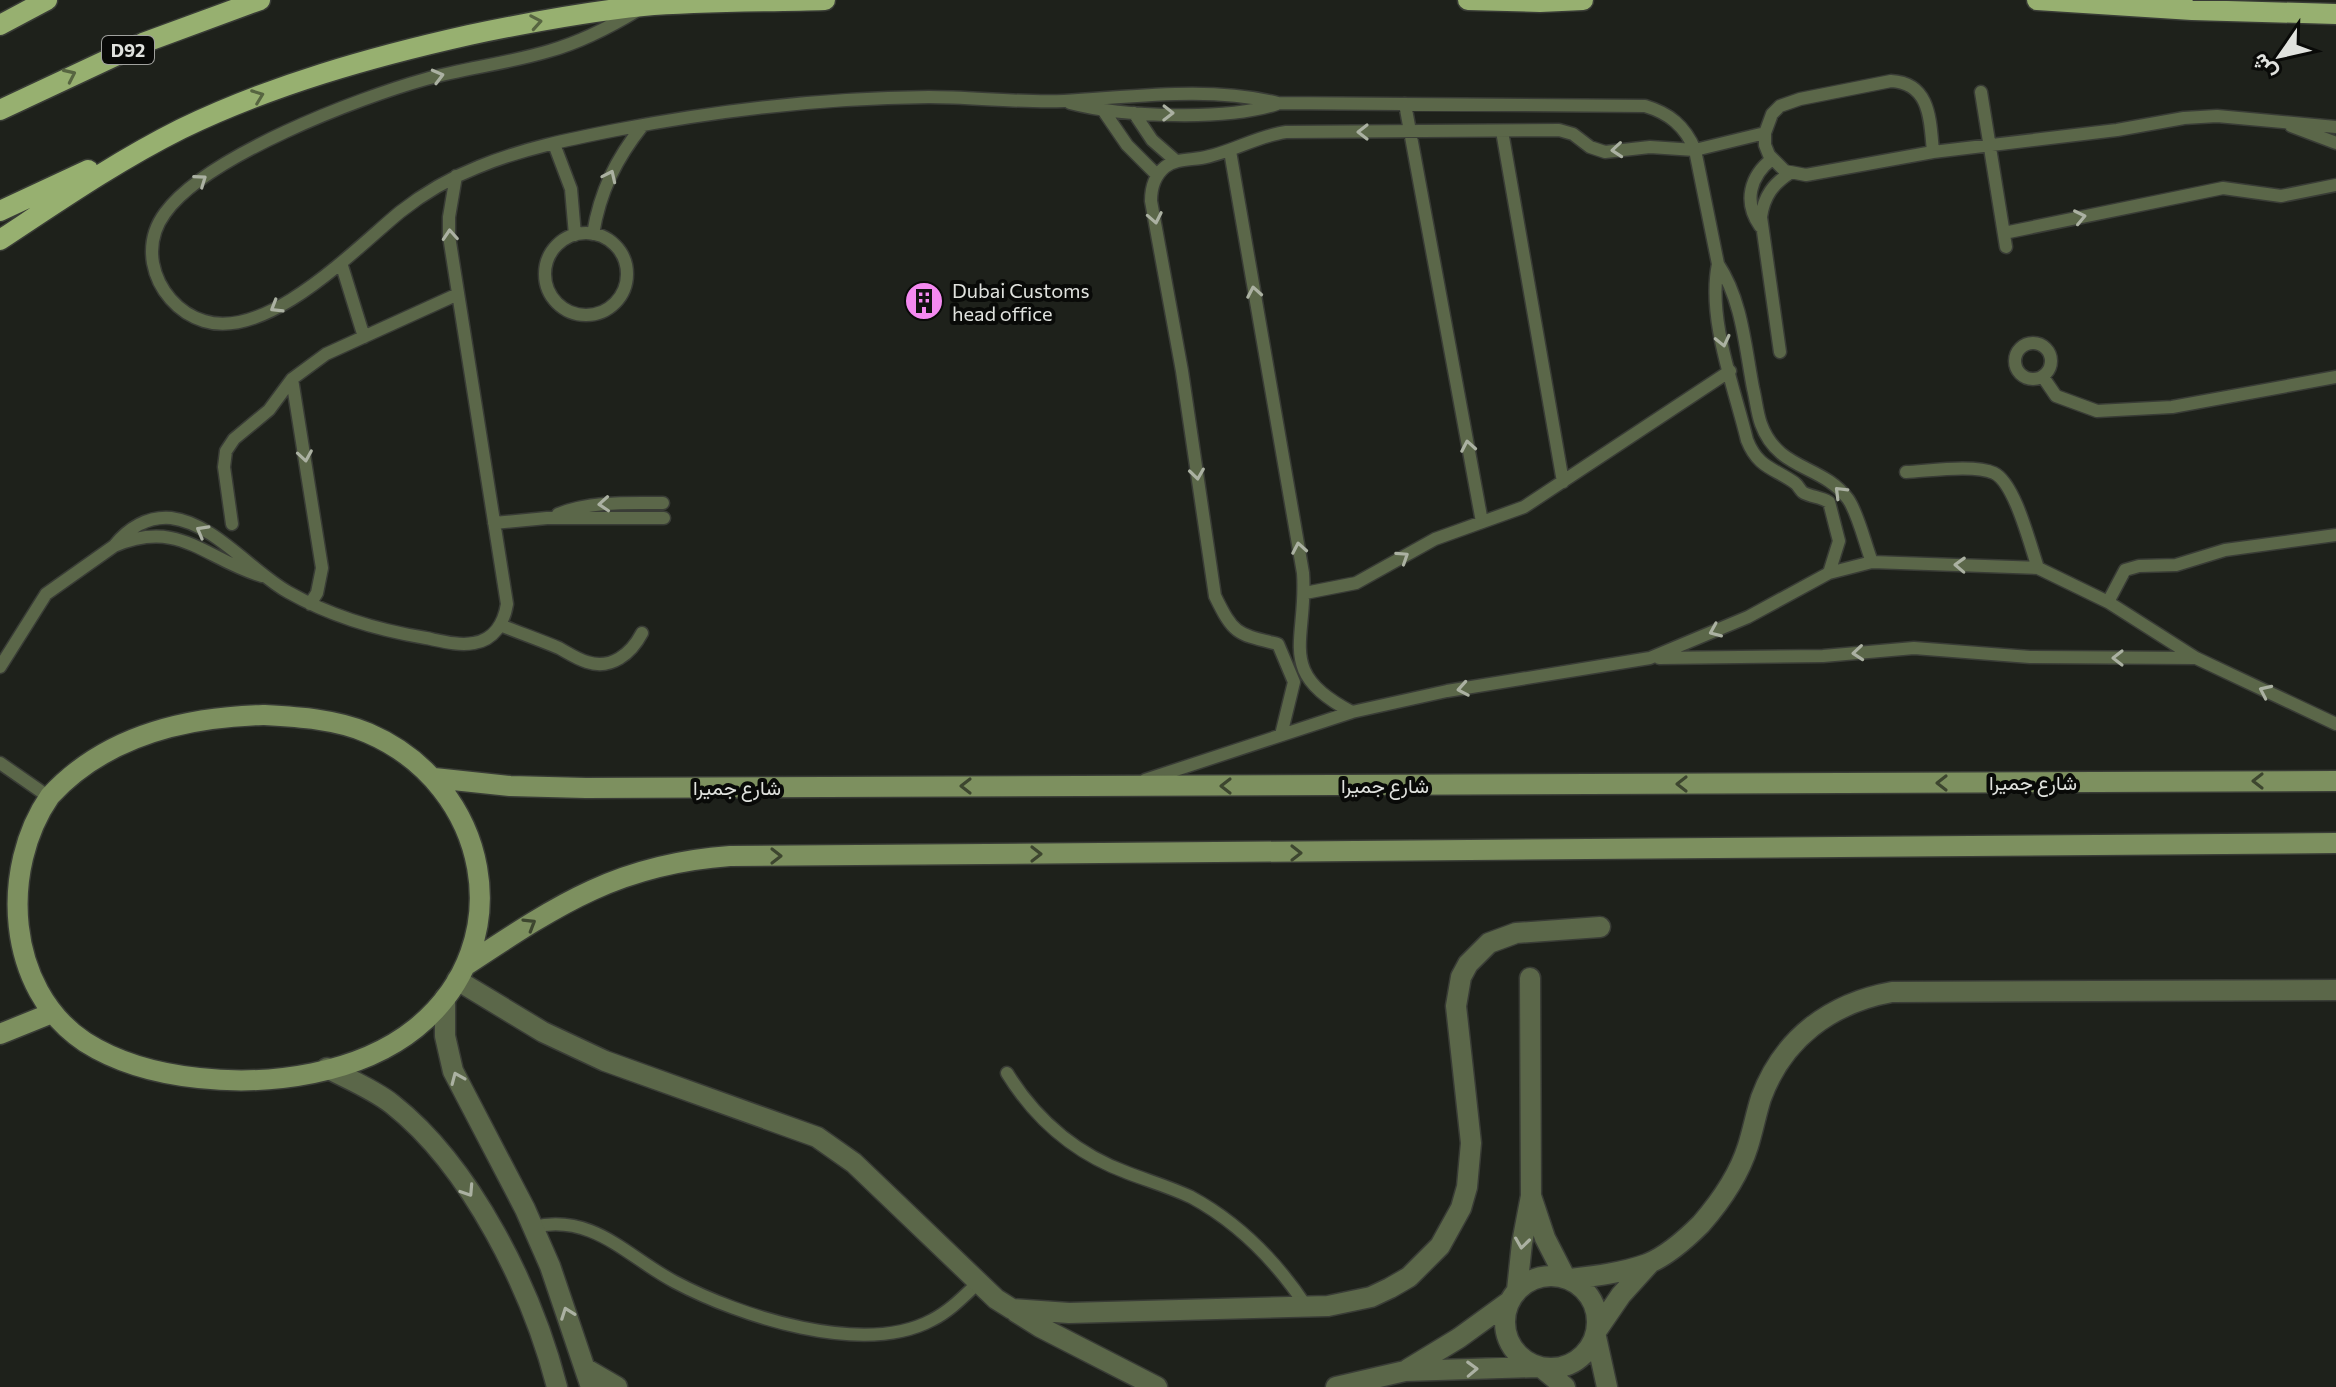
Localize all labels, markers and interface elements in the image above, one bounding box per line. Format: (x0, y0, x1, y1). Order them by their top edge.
one-way arrow (529, 14, 543, 31)
north arrow (2240, 16, 2320, 96)
road number: D92 (102, 36, 154, 64)
text: ش (2244, 48, 2282, 86)
one-way arrow (62, 69, 76, 85)
one-way arrow (431, 69, 444, 85)
one-way arrow (250, 89, 264, 106)
one-way arrow (1162, 104, 1175, 122)
one-way arrow (1356, 123, 1369, 141)
one-way arrow (1611, 141, 1624, 158)
one-way arrow (600, 169, 616, 184)
one-way arrow (193, 175, 207, 190)
one-way arrow (2073, 209, 2086, 226)
one-way arrow (1145, 211, 1162, 225)
one-way arrow (442, 228, 459, 241)
place label: Dubai Customs head office (952, 278, 1090, 325)
building icon: Dubai Customs head office (903, 280, 945, 322)
one-way arrow (1247, 285, 1264, 299)
one-way arrow (270, 297, 285, 313)
one-way arrow (1713, 334, 1730, 347)
one-way arrow (1460, 439, 1477, 452)
one-way arrow (295, 450, 312, 463)
one-way arrow (1188, 467, 1205, 481)
one-way arrow (1835, 487, 1850, 502)
one-way arrow (597, 495, 610, 512)
one-way arrow (195, 525, 210, 540)
one-way arrow (1291, 541, 1308, 555)
one-way arrow (1394, 551, 1408, 566)
one-way arrow (1953, 557, 1966, 574)
one-way arrow (1709, 621, 1723, 637)
one-way arrow (1851, 644, 1864, 661)
one-way arrow (2111, 649, 2124, 667)
one-way arrow (1456, 679, 1470, 696)
one-way arrow (2259, 685, 2274, 701)
street label: شارع جميرا (1989, 770, 2077, 797)
one-way arrow (2251, 772, 2264, 790)
street label: شارع جميرا (1341, 773, 1429, 800)
one-way arrow (1935, 774, 1948, 792)
street label: شارع جميرا (693, 775, 781, 802)
one-way arrow (1675, 775, 1688, 793)
one-way arrow (1219, 777, 1232, 794)
one-way arrow (959, 778, 972, 795)
one-way arrow (1290, 844, 1303, 862)
one-way arrow (1030, 845, 1043, 863)
one-way arrow (770, 847, 783, 865)
one-way arrow (521, 918, 536, 934)
one-way arrow (451, 1071, 467, 1086)
one-way arrow (458, 1182, 473, 1196)
one-way arrow (1514, 1236, 1531, 1250)
one-way arrow (560, 1307, 576, 1321)
one-way arrow (1466, 1361, 1479, 1378)

